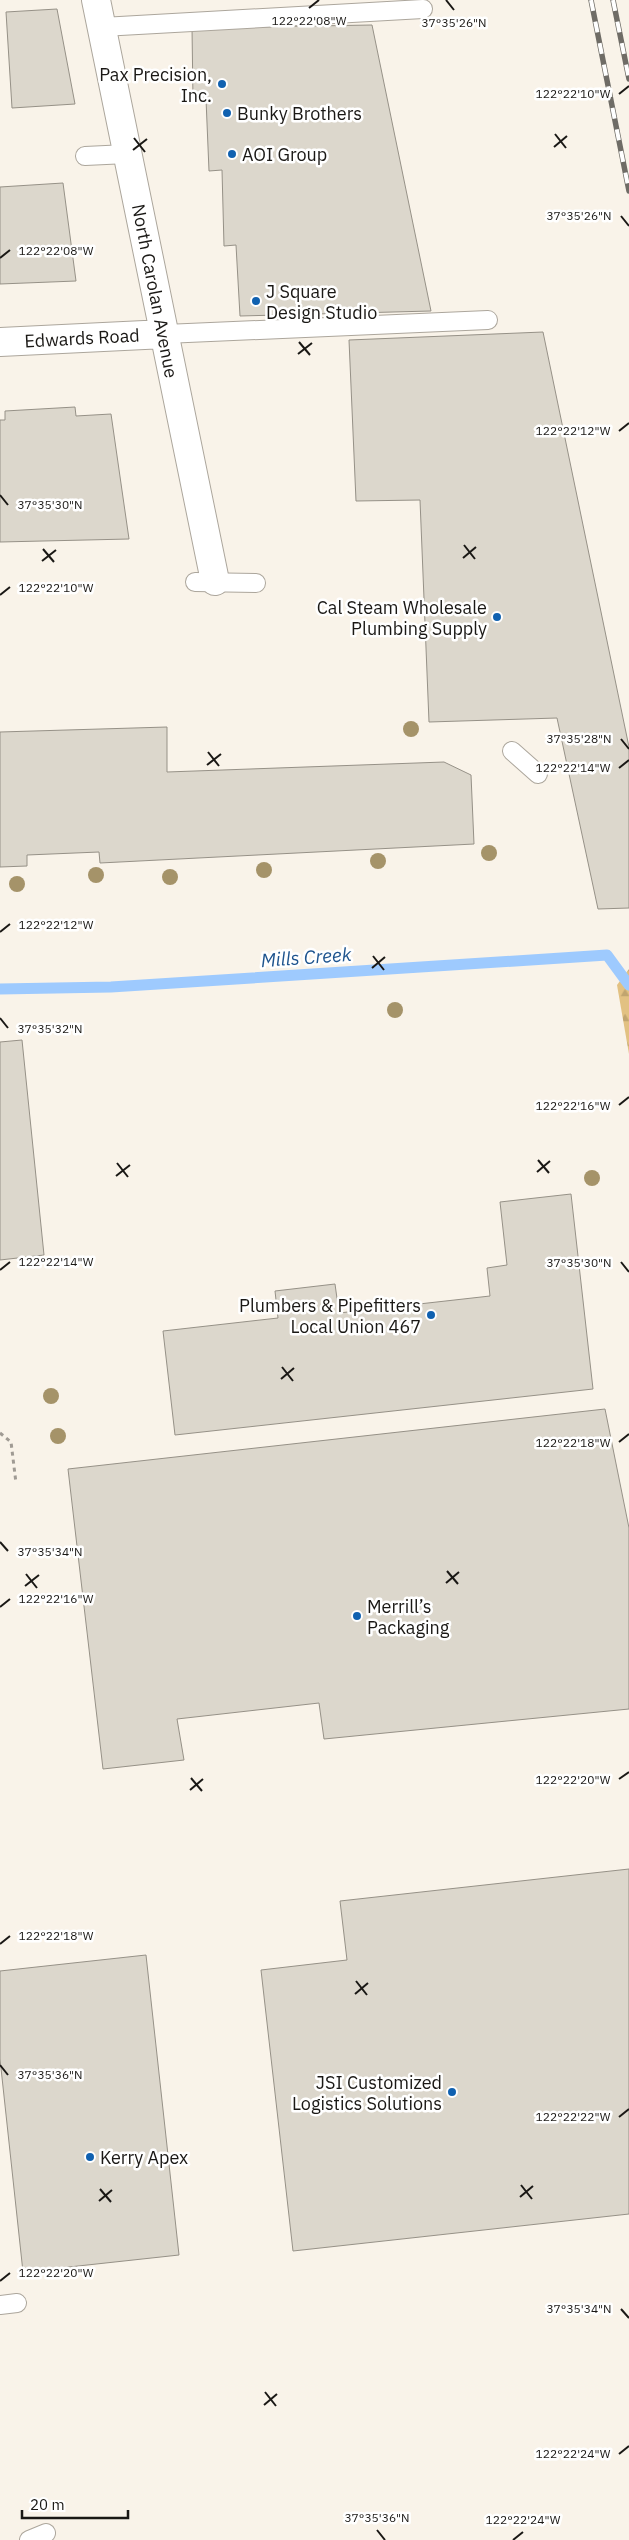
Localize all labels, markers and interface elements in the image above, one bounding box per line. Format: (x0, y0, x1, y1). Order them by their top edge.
text: 122°22'08"W (272, 13, 347, 28)
text: 37°35'26"N (421, 15, 487, 30)
place label: Pax Precision, Inc. (99, 63, 212, 107)
marker: Pax Precision, Inc. (216, 78, 228, 90)
text: 122°22'10"W (536, 86, 611, 101)
place label: Bunky Brothers (237, 102, 362, 125)
marker: Bunky Brothers (221, 107, 233, 119)
place label: AOI Group (242, 143, 327, 166)
marker: AOI Group (226, 148, 238, 160)
street label: North Carolan Avenue (127, 202, 183, 380)
text: 37°35'26"N (546, 208, 612, 223)
text: 122°22'08"W (19, 243, 94, 258)
place label: J Square Design Studio (266, 280, 377, 324)
marker: J Square Design Studio (250, 295, 262, 307)
street label: Edwards Road (24, 323, 140, 353)
text: 122°22'12"W (536, 423, 611, 438)
text: 37°35'30"N (17, 497, 83, 512)
text: 122°22'10"W (19, 580, 94, 595)
place label: Cal Steam Wholesale Plumbing Supply (317, 596, 487, 640)
marker: Cal Steam Wholesale Plumbing Supply (491, 611, 503, 623)
text: 37°35'28"N (546, 731, 612, 746)
text: 122°22'14"W (536, 760, 611, 775)
text: 122°22'12"W (19, 917, 94, 932)
water label: Mills Creek (260, 942, 353, 972)
text: 37°35'32"N (17, 1021, 83, 1036)
text: 122°22'16"W (536, 1098, 611, 1113)
text: 122°22'14"W (19, 1254, 94, 1269)
text: 37°35'30"N (546, 1255, 612, 1270)
place label: Plumbers & Pipefitters Local Union 467 (239, 1294, 421, 1338)
marker: Plumbers & Pipefitters Local Union 467 (425, 1309, 437, 1321)
text: 122°22'18"W (536, 1435, 611, 1450)
text: 37°35'34"N (17, 1544, 83, 1559)
text: 122°22'16"W (19, 1591, 94, 1606)
place label: Merrill’s Packaging (367, 1595, 450, 1639)
marker: Merrill’s Packaging (351, 1610, 363, 1622)
text: 122°22'20"W (536, 1772, 611, 1787)
text: 122°22'18"W (19, 1928, 94, 1943)
text: 37°35'36"N (17, 2067, 83, 2082)
place label: JSI Customized Logistics Solutions (292, 2071, 442, 2115)
marker: JSI Customized Logistics Solutions (446, 2086, 458, 2098)
text: 122°22'22"W (536, 2109, 611, 2124)
place label: Kerry Apex (100, 2146, 188, 2169)
marker: Kerry Apex (84, 2151, 96, 2163)
text: 122°22'20"W (19, 2265, 94, 2280)
text: 37°35'34"N (546, 2301, 612, 2316)
text: 122°22'24"W (536, 2446, 611, 2461)
scale bar (22, 2488, 129, 2520)
text: 20 m (30, 2495, 65, 2514)
text: 37°35'36"N (344, 2510, 410, 2525)
text: 122°22'24"W (486, 2512, 561, 2527)

